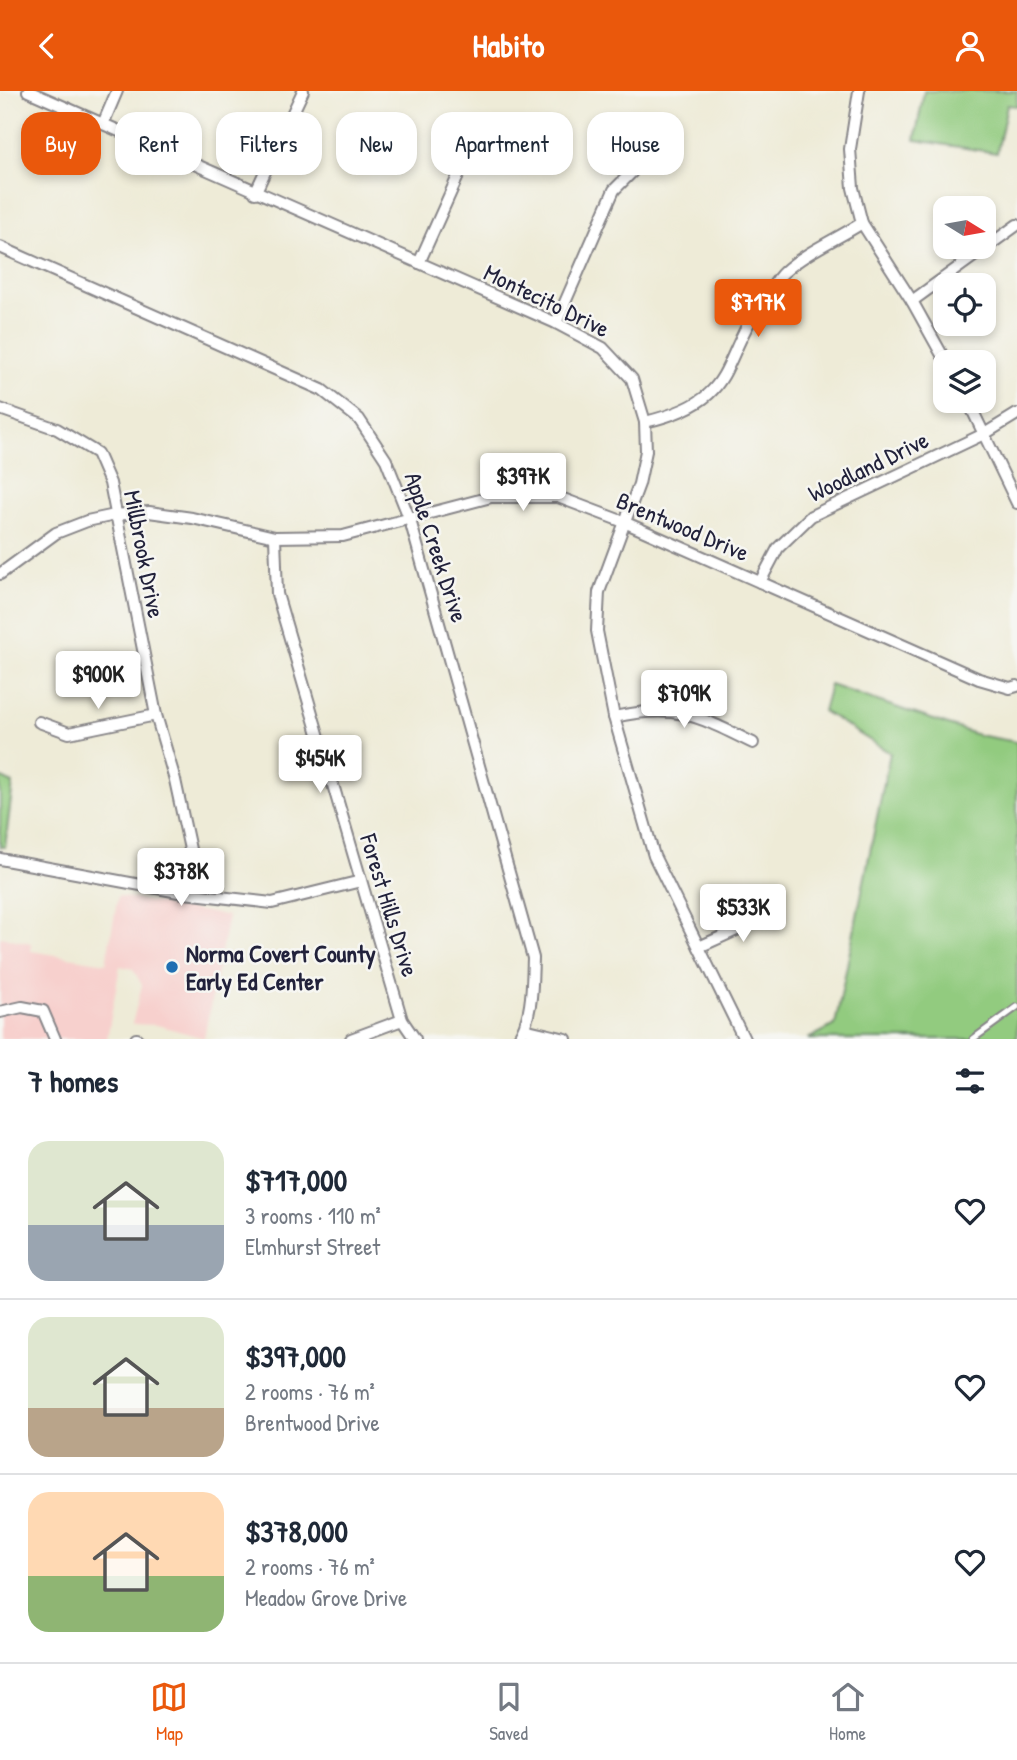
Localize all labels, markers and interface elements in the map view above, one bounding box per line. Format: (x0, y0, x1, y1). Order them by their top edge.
text: Habito (473, 24, 544, 67)
icon: back (28, 27, 66, 65)
icon: person (951, 27, 989, 65)
chip: Buy (21, 112, 101, 175)
chip: Rent (115, 112, 202, 175)
chip: Filters (216, 112, 322, 175)
chip: New (336, 112, 417, 175)
chip: Apartment (431, 112, 573, 175)
chip: House (587, 112, 684, 175)
north arrow (933, 196, 996, 259)
map controls (933, 196, 996, 413)
street label: Montecito Drive (479, 256, 615, 344)
button: locate (933, 273, 996, 336)
pin: $717K (709, 279, 807, 339)
text: $717K (731, 286, 785, 317)
button: layers (933, 350, 996, 413)
street label: Woodland Drive (802, 423, 934, 509)
pin: $397K (474, 453, 572, 513)
text: $397K (496, 460, 550, 491)
street label: Apple Creek Drive (398, 468, 476, 626)
street label: Brentwood Drive (612, 484, 754, 568)
street label: Millbrook Drive (117, 488, 173, 621)
pin: $900K (49, 651, 147, 711)
text: $900K (72, 658, 124, 689)
pin: $709K (635, 671, 733, 730)
text: $709K (657, 677, 711, 708)
pin: $454K (271, 735, 369, 795)
text: $454K (295, 742, 345, 773)
street label: Forest Hills Drive (353, 829, 427, 981)
pin: $378K (132, 849, 230, 908)
text: $378K (153, 855, 209, 886)
pin: $533K (694, 885, 792, 944)
text: $533K (716, 891, 770, 922)
place label: Norma Covert County Early Ed Center (186, 937, 376, 998)
marker: Norma Covert County Early Ed Center (164, 959, 180, 975)
text: 7 homes (28, 1061, 118, 1101)
icon: filters (951, 1062, 989, 1100)
text: $717,000 (245, 1160, 347, 1200)
icon: home (84, 1169, 168, 1253)
icon: heart (951, 1192, 989, 1230)
text: 3 rooms · 110 m² (245, 1200, 381, 1231)
text: Elmhurst Street (245, 1231, 380, 1262)
text: $397,000 (245, 1336, 346, 1376)
icon: home (84, 1345, 168, 1429)
icon: heart (951, 1368, 989, 1406)
text: 2 rooms · 76 m² (245, 1376, 375, 1407)
text: Brentwood Drive (245, 1407, 380, 1438)
text: $378,000 (245, 1511, 348, 1551)
icon: home (84, 1520, 168, 1604)
icon: heart (951, 1543, 989, 1581)
text: 2 rooms · 76 m² (245, 1551, 375, 1582)
text: Meadow Grove Drive (245, 1582, 407, 1613)
tab: Map (150, 1678, 188, 1746)
tab: Saved (489, 1678, 528, 1746)
tab: Home (829, 1678, 867, 1746)

